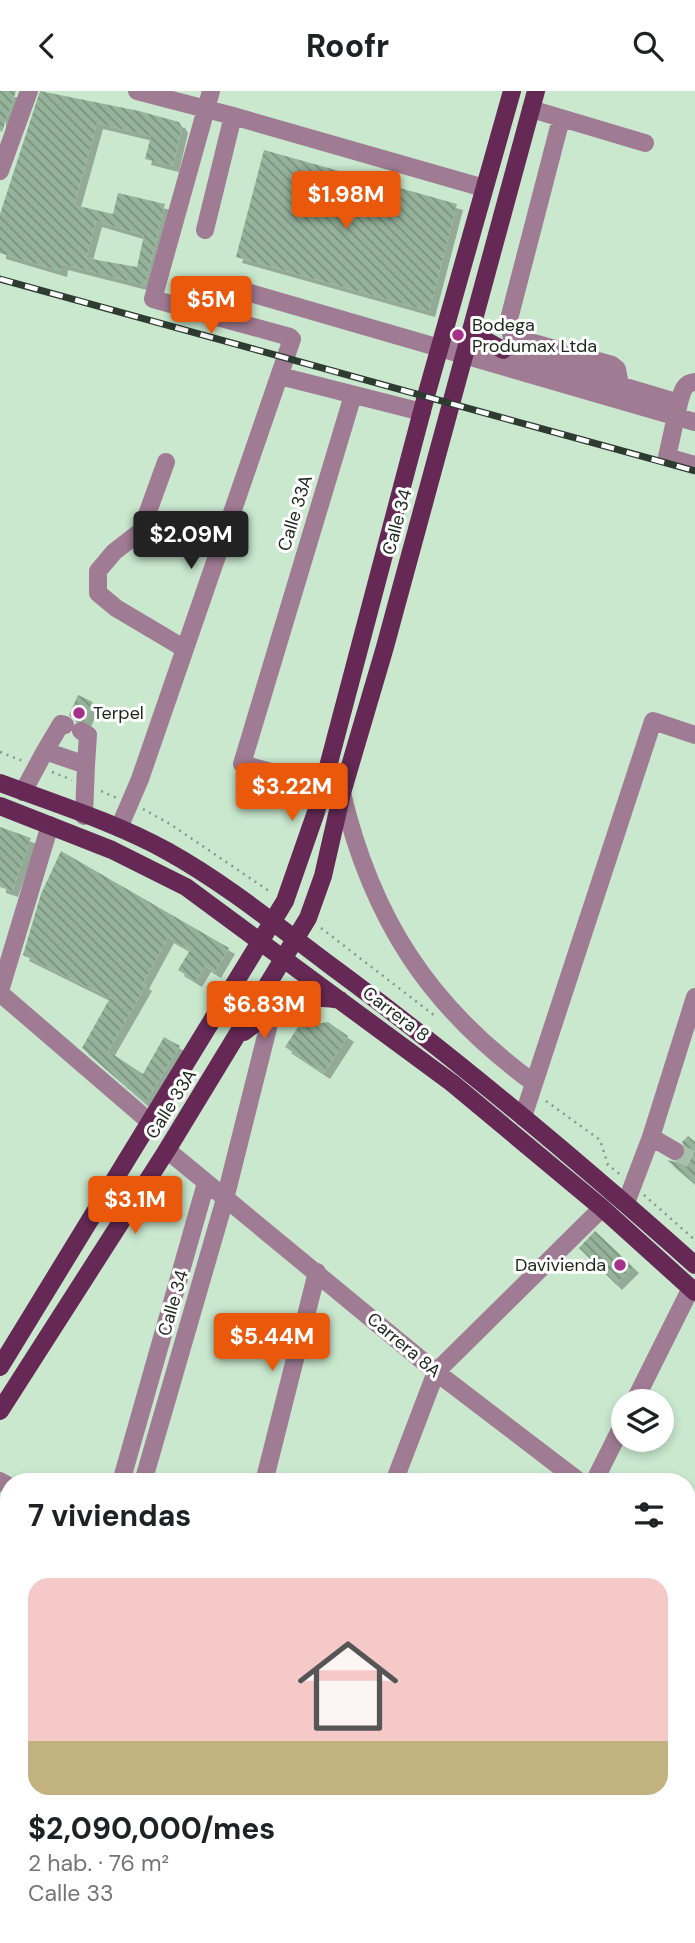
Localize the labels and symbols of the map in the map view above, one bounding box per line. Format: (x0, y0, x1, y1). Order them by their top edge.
pin: $1.98M (289, 171, 403, 231)
pin: $5M (177, 277, 245, 336)
place label: Bodega Produmax Ltda (472, 313, 597, 358)
marker: Bodega Produmax Ltda (450, 327, 466, 343)
street label: Calle 33A (272, 472, 318, 554)
street label: Calle 34 (377, 486, 417, 558)
pin: $2.09M (134, 511, 248, 571)
place label: Terpel (93, 701, 144, 725)
marker: Terpel (71, 705, 87, 721)
pin: $3.22M (235, 763, 349, 823)
pin: $6.83M (207, 981, 321, 1041)
street label: Carrera 8 (358, 981, 434, 1047)
street label: Calle 33A (140, 1064, 202, 1144)
pin: $3.1M (86, 1177, 184, 1236)
place label: Davivienda (515, 1253, 606, 1277)
marker: Davivienda (612, 1257, 628, 1273)
street label: Calle 34 (152, 1267, 194, 1339)
street label: Carrera 8A (362, 1307, 446, 1383)
pin: $5.44M (215, 1313, 329, 1373)

